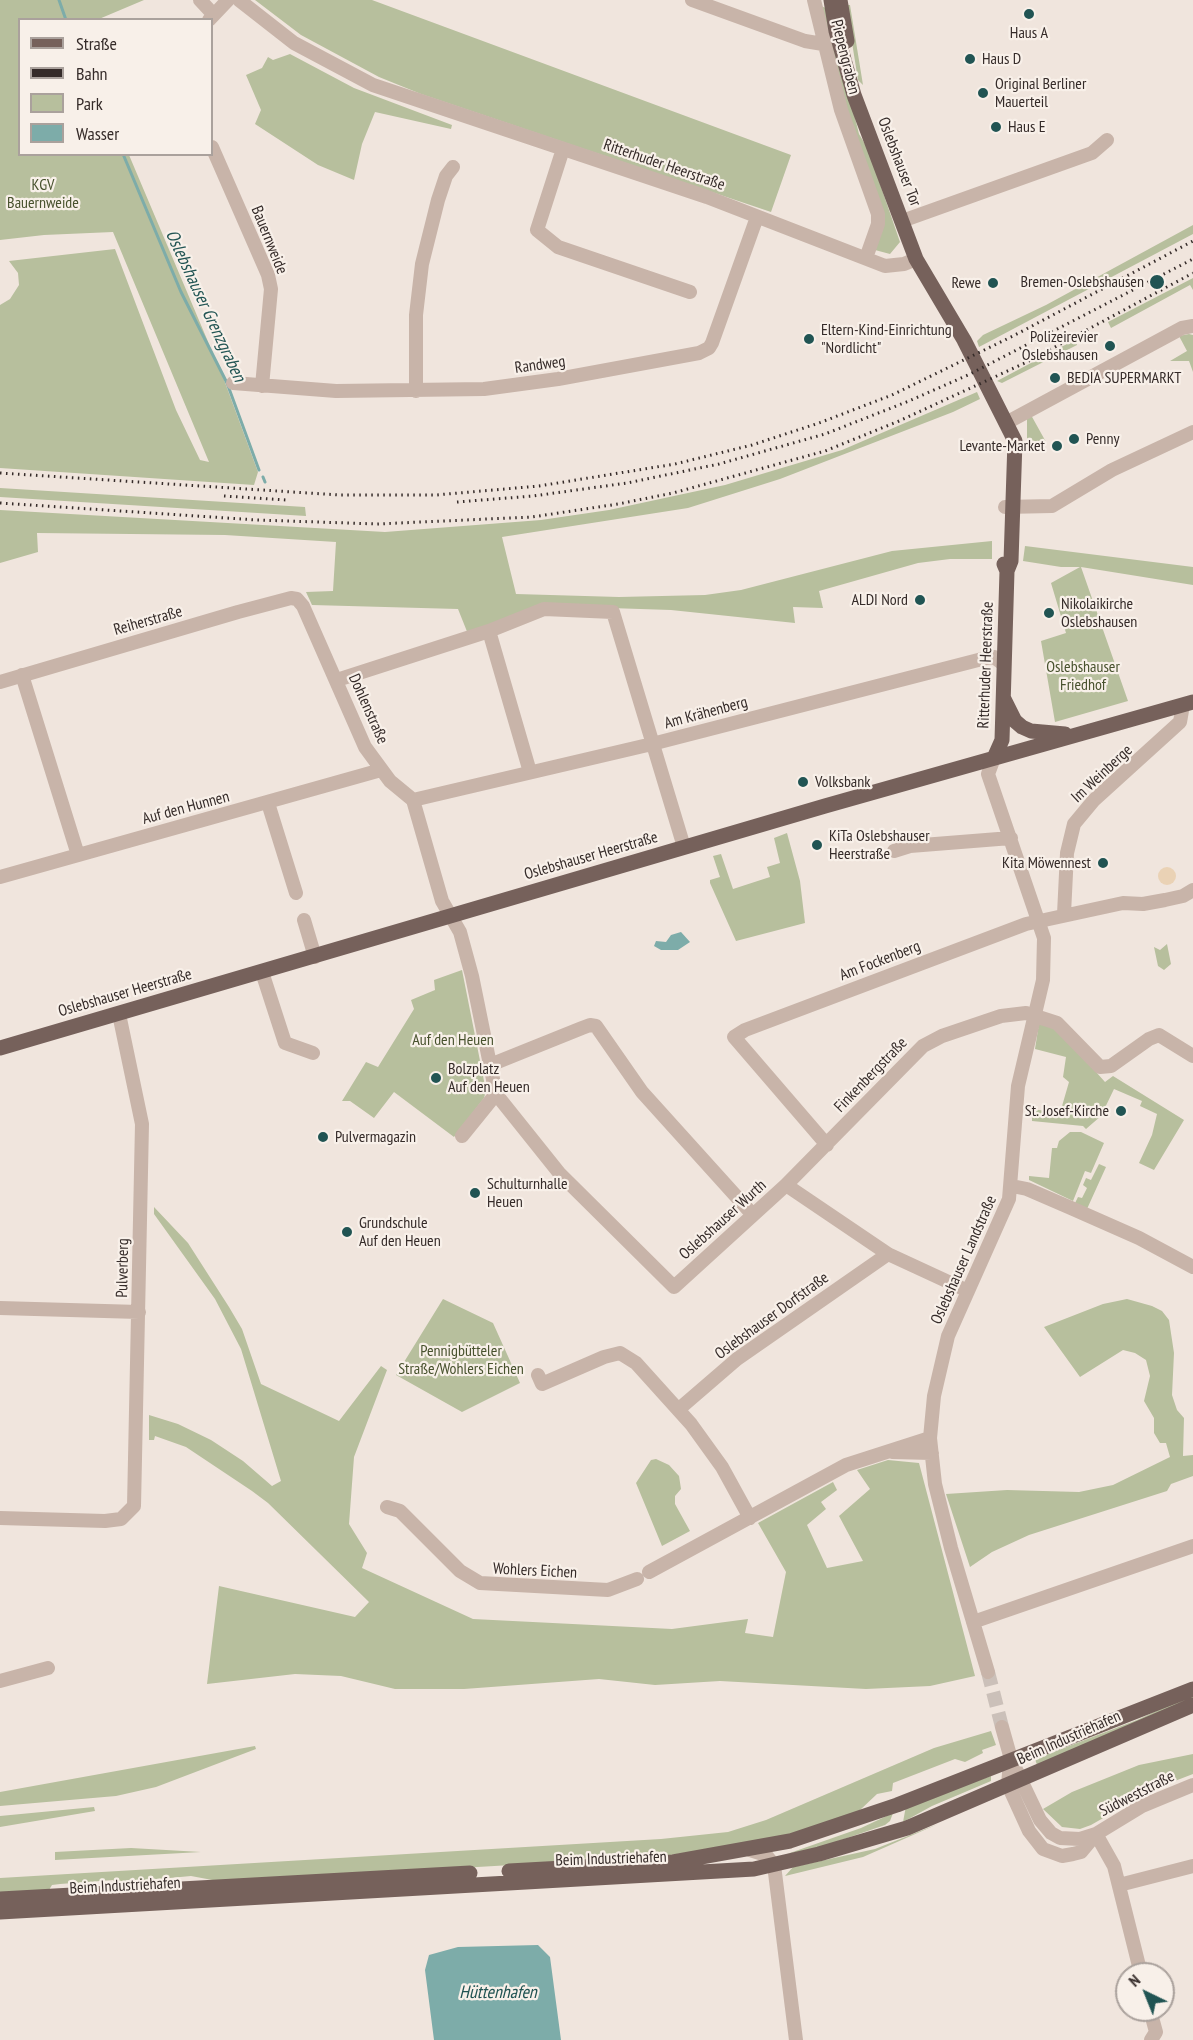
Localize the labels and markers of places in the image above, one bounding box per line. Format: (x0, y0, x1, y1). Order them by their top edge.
marker: Haus A (1022, 7, 1036, 21)
place label: Haus A (1010, 23, 1048, 43)
place label: Haus D (982, 49, 1021, 69)
marker: Haus D (963, 52, 977, 66)
place label: Original Berliner Mauerteil (995, 74, 1086, 112)
marker: Original Berliner Mauerteil (976, 86, 990, 100)
place label: Haus E (1008, 117, 1046, 137)
marker: Haus E (989, 120, 1003, 134)
place label: Bremen-Oslebshausen (1020, 272, 1144, 292)
place label: Rewe (952, 273, 981, 293)
marker: Bremen-Oslebshausen (1148, 273, 1166, 291)
marker: Rewe (986, 276, 1000, 290)
place label: Eltern-Kind-Einrichtung "Nordlicht" (821, 320, 952, 358)
place label: Polizeirevier Oslebshausen (1022, 327, 1098, 365)
marker: Eltern-Kind-Einrichtung "Nordlicht" (802, 332, 816, 346)
marker: Polizeirevier Oslebshausen (1103, 339, 1117, 353)
place label: BEDIA SUPERMARKT (1067, 368, 1181, 388)
marker: BEDIA SUPERMARKT (1048, 371, 1062, 385)
place label: Penny (1086, 429, 1119, 449)
marker: Penny (1067, 432, 1081, 446)
place label: Levante-Market (960, 436, 1045, 456)
marker: Levante-Market (1050, 439, 1064, 453)
place label: ALDI Nord (851, 590, 908, 610)
marker: ALDI Nord (913, 593, 927, 607)
place label: Nikolaikirche Oslebshausen (1061, 594, 1137, 632)
marker: Nikolaikirche Oslebshausen (1042, 606, 1056, 620)
place label: Volksbank (815, 772, 870, 792)
marker: Volksbank (796, 775, 810, 789)
place label: KiTa Oslebshauser Heerstraße (829, 826, 930, 864)
marker: KiTa Oslebshauser Heerstraße (810, 838, 824, 852)
place label: Kita Möwennest (1002, 853, 1091, 873)
marker: Kita Möwennest (1096, 856, 1110, 870)
place label: Bolzplatz Auf den Heuen (448, 1059, 530, 1097)
marker: Bolzplatz Auf den Heuen (429, 1071, 443, 1085)
place label: St. Josef-Kirche (1025, 1101, 1109, 1121)
marker: St. Josef-Kirche (1114, 1104, 1128, 1118)
place label: Pulvermagazin (335, 1127, 416, 1147)
marker: Pulvermagazin (316, 1130, 330, 1144)
place label: Schulturnhalle Heuen (487, 1174, 568, 1212)
marker: Schulturnhalle Heuen (468, 1186, 482, 1200)
place label: Grundschule Auf den Heuen (359, 1213, 441, 1251)
marker: Grundschule Auf den Heuen (340, 1225, 354, 1239)

